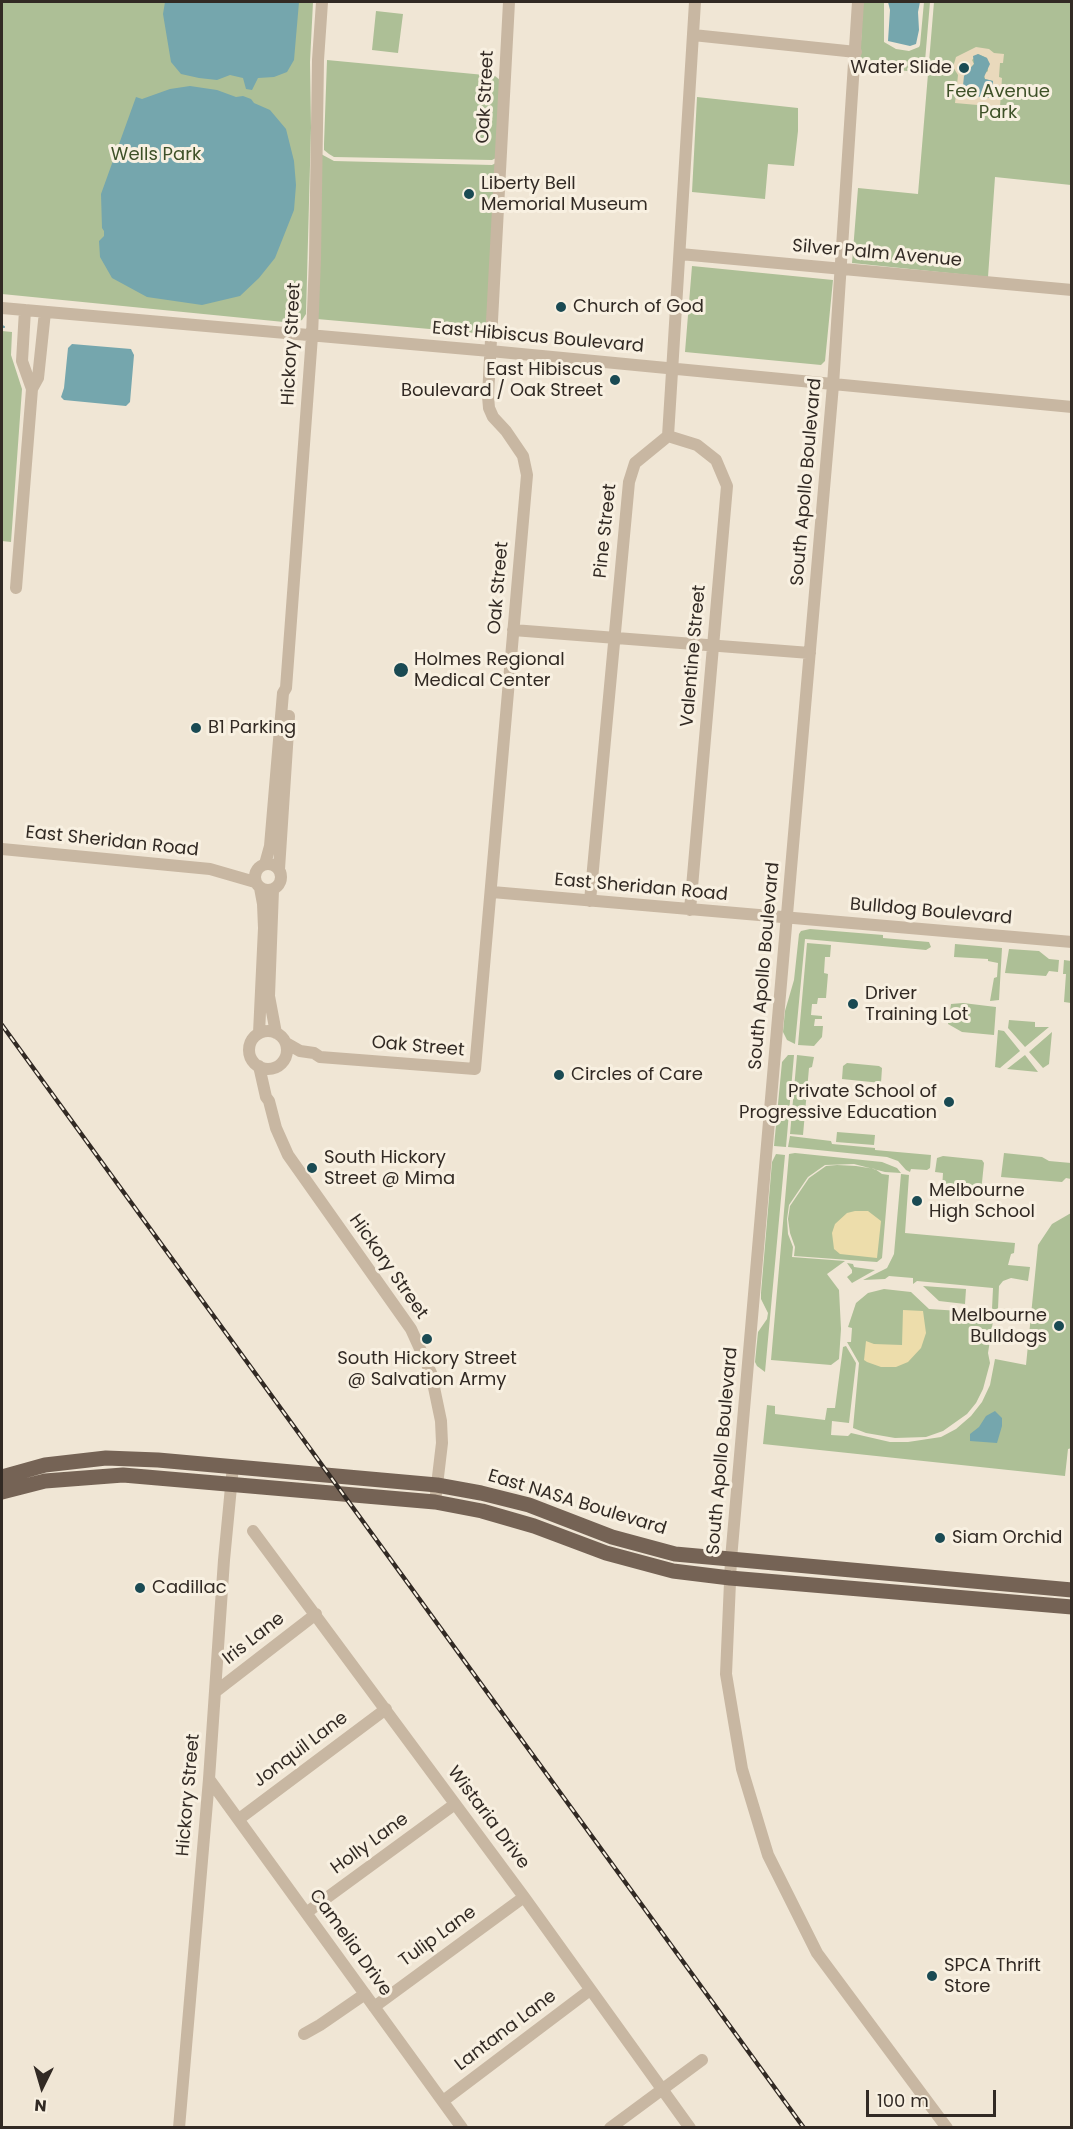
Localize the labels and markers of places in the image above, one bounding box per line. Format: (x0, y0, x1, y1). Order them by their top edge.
place label: Water Slide (850, 57, 952, 79)
marker: Water Slide (957, 61, 971, 75)
place label: Liberty Bell Memorial Museum (481, 173, 648, 216)
marker: Liberty Bell Memorial Museum (462, 187, 476, 201)
place label: Church of God (573, 296, 704, 318)
marker: Church of God (554, 300, 568, 314)
place label: East Hibiscus Boulevard / Oak Street (401, 359, 603, 401)
marker: East Hibiscus Boulevard / Oak Street (608, 373, 622, 387)
place label: Holmes Regional Medical Center (414, 649, 565, 692)
marker: Holmes Regional Medical Center (392, 661, 410, 679)
place label: B1 Parking (208, 717, 296, 739)
marker: B1 Parking (189, 721, 203, 735)
place label: Driver Training Lot (865, 983, 968, 1026)
marker: Driver Training Lot (846, 997, 860, 1011)
place label: Circles of Care (571, 1064, 703, 1086)
marker: Circles of Care (552, 1068, 566, 1082)
place label: Private School of Progressive Education (739, 1081, 937, 1124)
marker: Private School of Progressive Education (942, 1095, 956, 1109)
place label: South Hickory Street @ Mima (324, 1147, 455, 1190)
marker: South Hickory Street @ Mima (305, 1161, 319, 1175)
place label: Melbourne High School (929, 1180, 1035, 1222)
marker: Melbourne High School (910, 1194, 924, 1208)
place label: Melbourne Bulldogs (951, 1305, 1047, 1348)
marker: Melbourne Bulldogs (1052, 1319, 1066, 1333)
marker: South Hickory Street @ Salvation Army (420, 1332, 434, 1346)
place label: South Hickory Street @ Salvation Army (337, 1348, 517, 1390)
place label: Siam Orchid (952, 1527, 1062, 1549)
marker: Siam Orchid (933, 1531, 947, 1545)
place label: Cadillac (152, 1577, 227, 1599)
marker: Cadillac (133, 1581, 147, 1595)
place label: SPCA Thrift Store (944, 1955, 1041, 1998)
marker: SPCA Thrift Store (925, 1969, 939, 1983)

